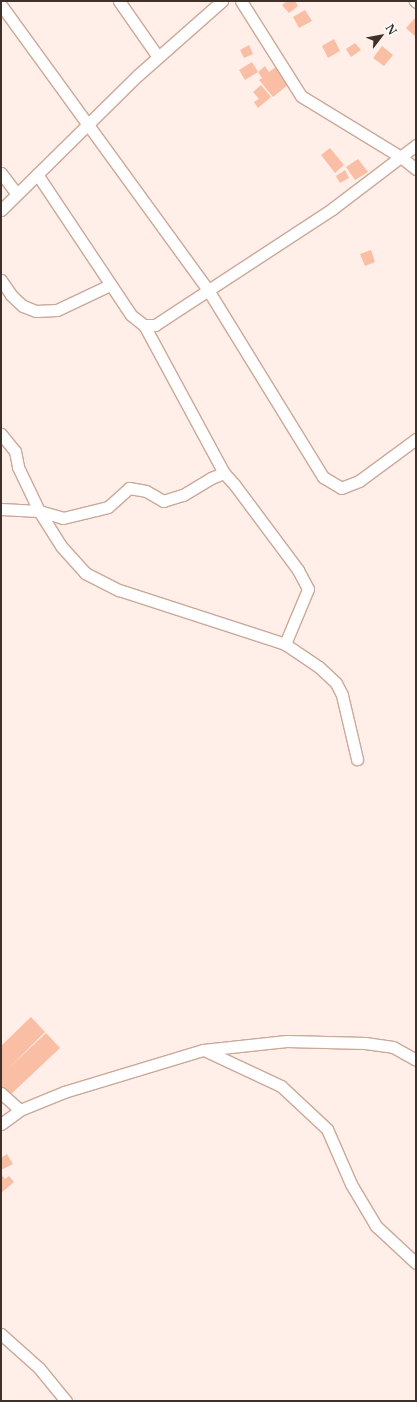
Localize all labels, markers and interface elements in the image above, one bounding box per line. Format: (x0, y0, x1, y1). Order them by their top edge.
north arrow (361, 16, 401, 56)
text: N (382, 22, 400, 38)

